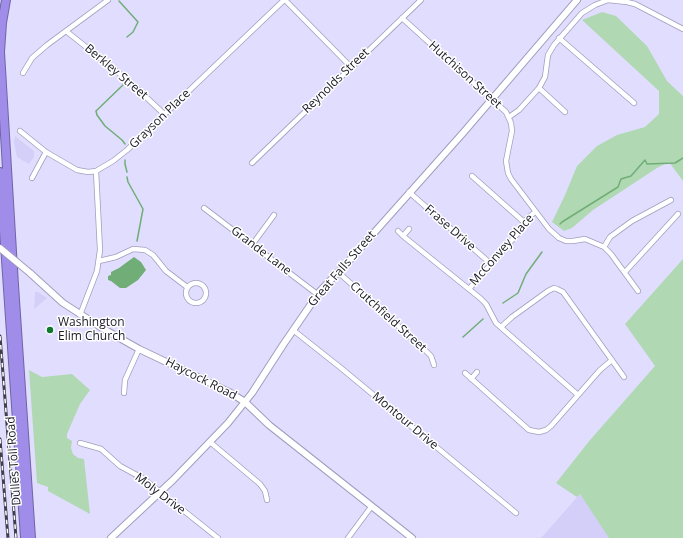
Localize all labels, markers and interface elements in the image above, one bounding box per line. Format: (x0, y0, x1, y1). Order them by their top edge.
street label: Hutchison Street (425, 38, 505, 112)
street label: Berkley Street (81, 41, 151, 103)
street label: Reynolds Street (300, 45, 372, 117)
street label: Grayson Place (127, 86, 193, 152)
street label: Frase Drive (422, 202, 478, 254)
street label: McConvey Place (467, 211, 537, 289)
street label: Grande Lane (228, 224, 294, 278)
street label: Great Falls Street (305, 228, 379, 310)
street label: Crutchfield Street (347, 279, 429, 355)
place label: Washington Elim Church (58, 316, 125, 344)
marker: Washington Elim Church (45, 325, 55, 335)
street label: Haycock Road (163, 355, 239, 403)
street label: Montour Drive (369, 389, 441, 453)
street label: Dulles Toll Road (4, 416, 24, 506)
street label: Moly Drive (132, 470, 188, 518)

